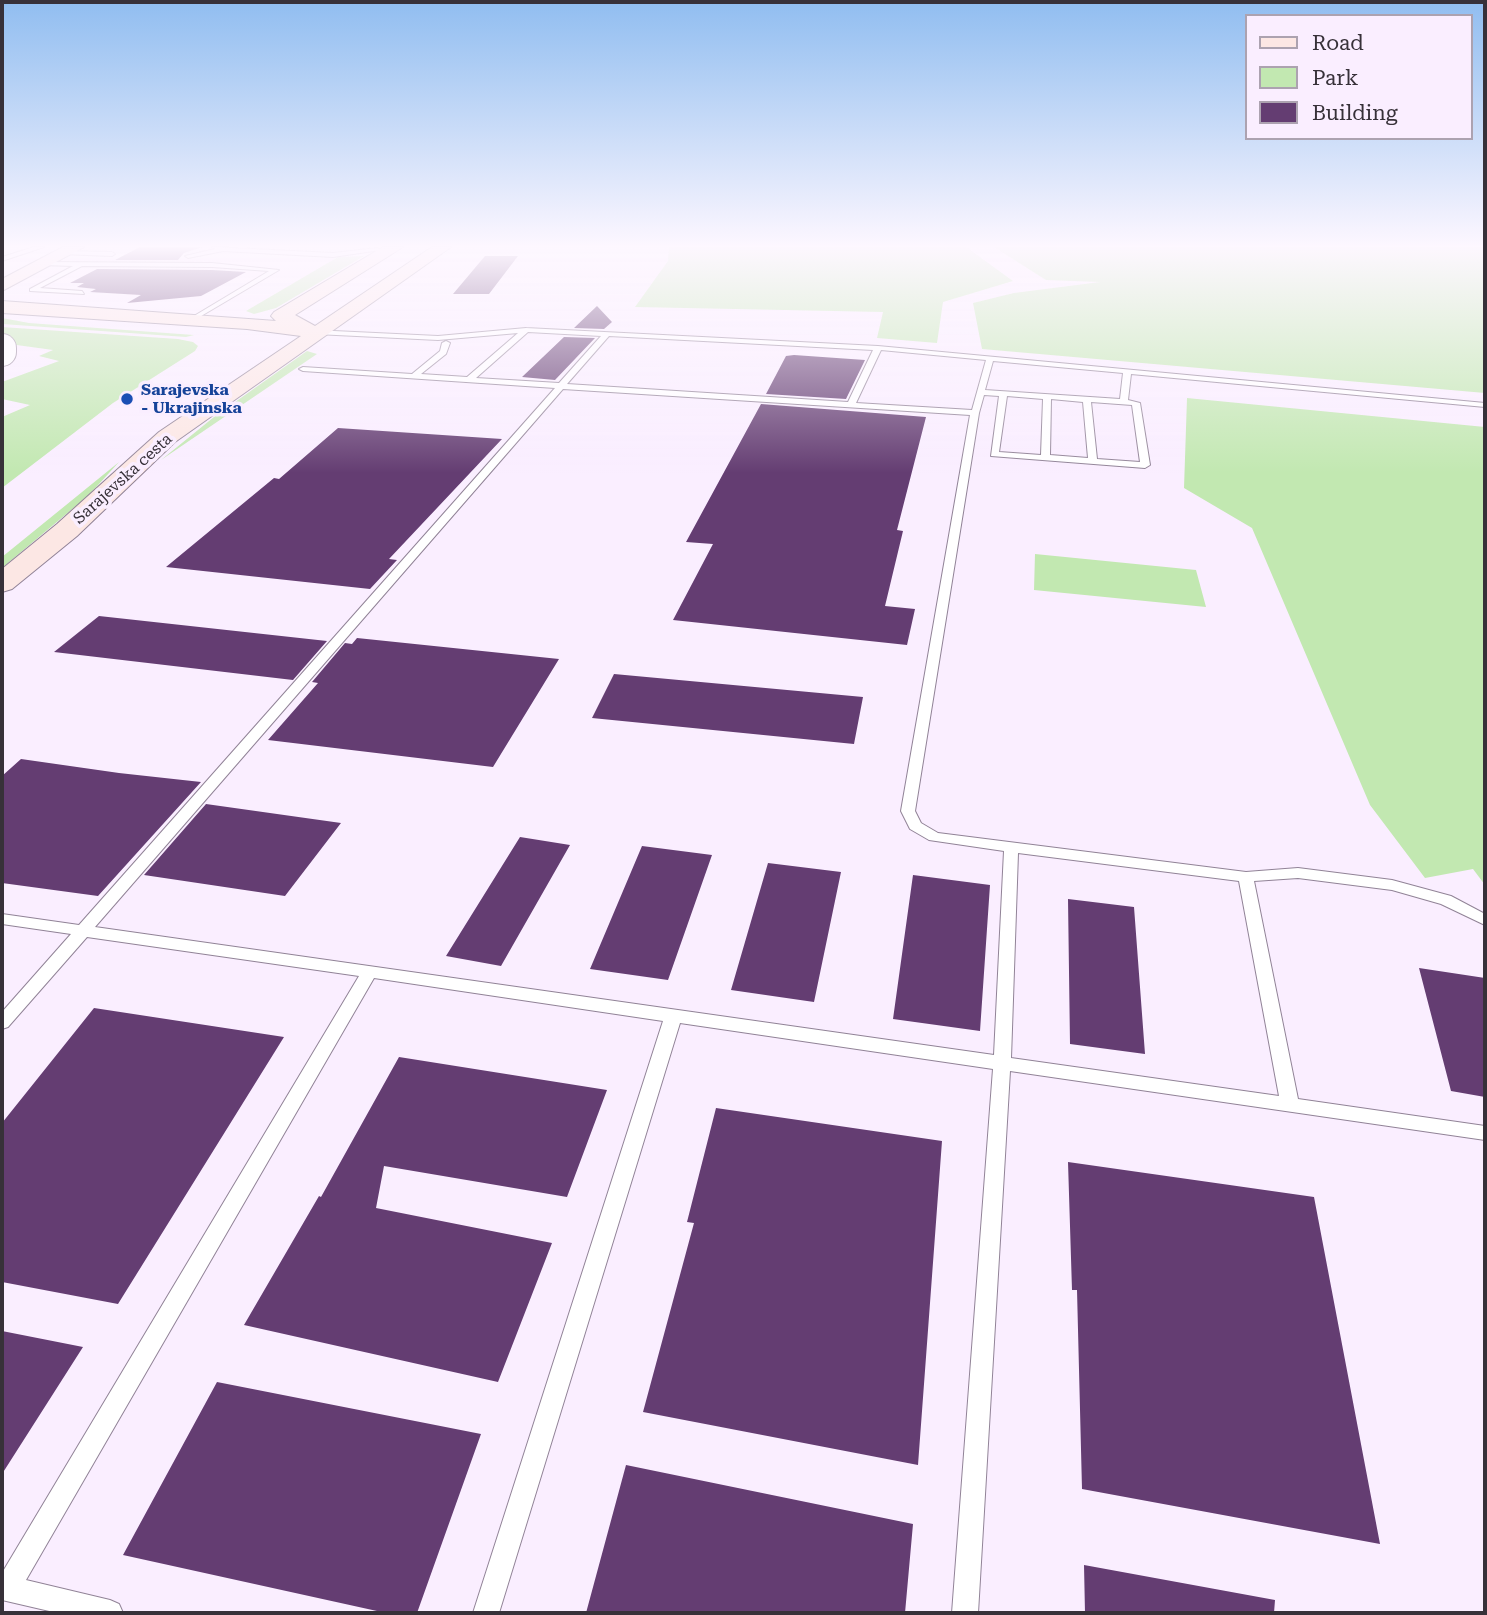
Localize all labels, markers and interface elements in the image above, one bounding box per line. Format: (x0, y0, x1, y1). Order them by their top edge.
legend (1246, 14, 1473, 140)
text: Road (1312, 31, 1364, 55)
text: Park (1312, 66, 1358, 90)
text: Building (1312, 101, 1398, 125)
place label: Sarajevska - Ukrajinska (141, 380, 242, 418)
marker: Sarajevska - Ukrajinska (119, 391, 135, 407)
street label: Sarajevska cesta (70, 430, 176, 528)

